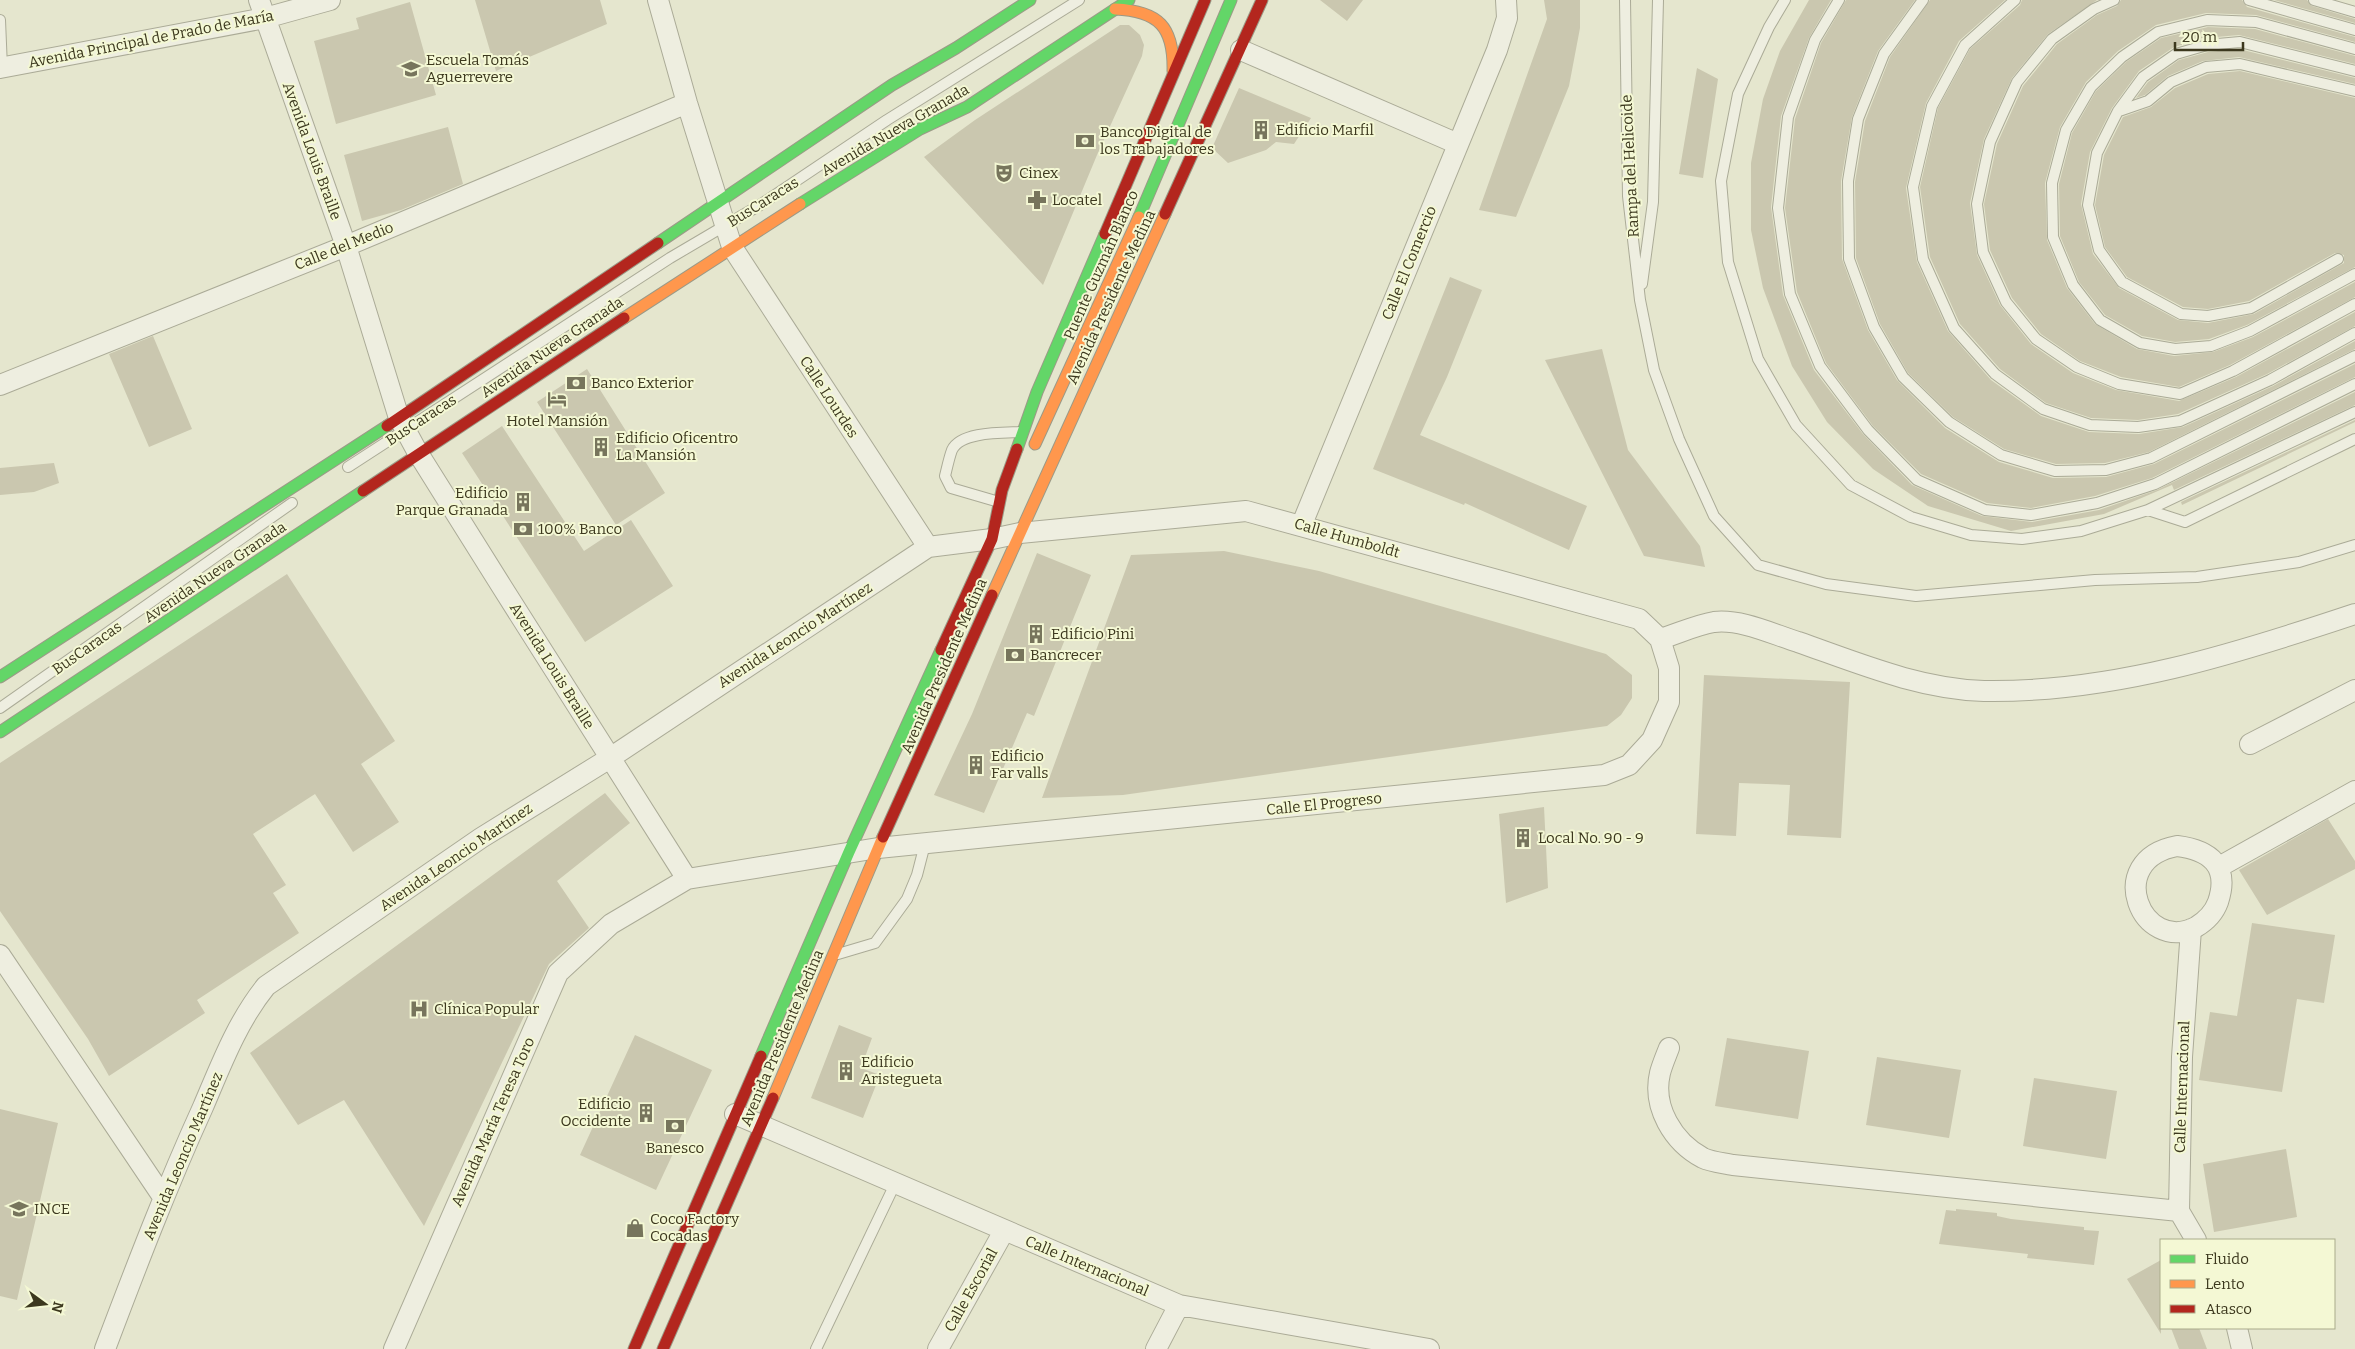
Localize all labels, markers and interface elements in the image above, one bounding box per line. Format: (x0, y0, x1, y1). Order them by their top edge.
street label: Avenida Principal de Prado de María (27, 6, 275, 72)
scale bar (2175, 20, 2242, 52)
text: 20 m (2182, 28, 2218, 46)
place label: Escuela Tomás Aguerrevere (426, 51, 529, 86)
school or university icon: Escuela Tomás Aguerrevere (400, 58, 422, 80)
street label: Avenida Louis Braille (279, 80, 345, 222)
street label: Avenida Nueva Granada (818, 80, 972, 180)
street label: Rampa del Helicoide (1617, 94, 1643, 238)
building icon: Edificio Marfil (1250, 119, 1272, 141)
place label: Edificio Marfil (1276, 121, 1374, 139)
place label: Banco Digital de los Trabajadores (1100, 123, 1214, 158)
bank icon: Banco Digital de los Trabajadores (1074, 130, 1096, 152)
theatre icon: Cinex (993, 162, 1015, 184)
place label: Cinex (1019, 164, 1059, 182)
street label: BusCaracas (724, 173, 802, 231)
street label: Puente Guzmán Blanco (1060, 187, 1142, 343)
pharmacy icon: Locatel (1026, 189, 1048, 211)
place label: Locatel (1052, 191, 1102, 209)
street label: Calle El Comercio (1378, 203, 1440, 323)
street label: Avenida Presidente Medina (1063, 207, 1159, 387)
street label: Calle del Medio (292, 218, 396, 274)
street label: Avenida Nueva Granada (478, 293, 626, 401)
street label: Calle Lourdes (796, 353, 862, 441)
bank icon: Banco Exterior (565, 372, 587, 394)
place label: Banco Exterior (591, 374, 694, 392)
hotel icon: Hotel Mansión (546, 388, 568, 410)
street label: BusCaracas (382, 390, 460, 450)
place label: Hotel Mansión (506, 412, 608, 430)
place label: Edificio Oficentro La Mansión (616, 429, 738, 464)
building icon: Edificio Oficentro La Mansión (590, 436, 612, 458)
place label: Edificio Parque Granada (396, 484, 508, 519)
building icon: Edificio Parque Granada (512, 491, 534, 513)
street label: Calle Humboldt (1292, 514, 1402, 562)
street label: Avenida Nueva Granada (141, 518, 289, 626)
bank icon: 100% Banco (512, 518, 534, 540)
place label: 100% Banco (538, 520, 622, 538)
street label: Avenida Presidente Medina (897, 576, 991, 756)
street label: Avenida Leoncio Martínez (714, 578, 876, 692)
street label: Avenida Louis Braille (506, 600, 598, 732)
street label: BusCaracas (49, 618, 125, 678)
building icon: Edificio Pini (1025, 623, 1047, 645)
place label: Edificio Pini (1051, 625, 1135, 643)
bank icon: Bancrecer (1004, 644, 1026, 666)
place label: Bancrecer (1030, 646, 1102, 664)
place label: Edificio Far valls (991, 747, 1048, 782)
building icon: Edificio Far valls (965, 754, 987, 776)
street label: Calle El Progreso (1265, 789, 1383, 819)
street label: Avenida Leoncio Martínez (376, 799, 536, 915)
building icon: Local No. 90 - 9 (1512, 827, 1534, 849)
place label: Local No. 90 - 9 (1538, 829, 1644, 847)
street label: Avenida Presidente Medina (737, 947, 827, 1129)
hospital icon: Clínica Popular (408, 998, 430, 1020)
place label: Clínica Popular (434, 1000, 540, 1018)
street label: Calle Internacional (2171, 1021, 2193, 1153)
street label: Avenida María Teresa Toro (447, 1035, 539, 1209)
place label: Edificio Aristegueta (861, 1053, 942, 1088)
building icon: Edificio Aristegueta (835, 1060, 857, 1082)
street label: Avenida Leoncio Martínez (139, 1069, 227, 1243)
place label: Edificio Occidente (561, 1095, 631, 1130)
building icon: Edificio Occidente (635, 1102, 657, 1124)
bank icon: Banesco (664, 1115, 686, 1137)
place label: Banesco (646, 1139, 704, 1157)
school or university icon: INCE (8, 1198, 30, 1220)
place label: INCE (34, 1200, 70, 1218)
place label: Coco Factory Cocadas (650, 1210, 739, 1245)
shop icon: Coco Factory Cocadas (624, 1217, 646, 1239)
street label: Calle Internacional (1023, 1232, 1151, 1300)
legend (2160, 1239, 2335, 1329)
street label: Calle Escorial (941, 1245, 1001, 1335)
text: Fluido (2205, 1250, 2249, 1268)
text: Lento (2205, 1275, 2245, 1293)
north arrow (20, 1279, 70, 1329)
text: N (47, 1300, 67, 1315)
text: Atasco (2205, 1300, 2252, 1318)

